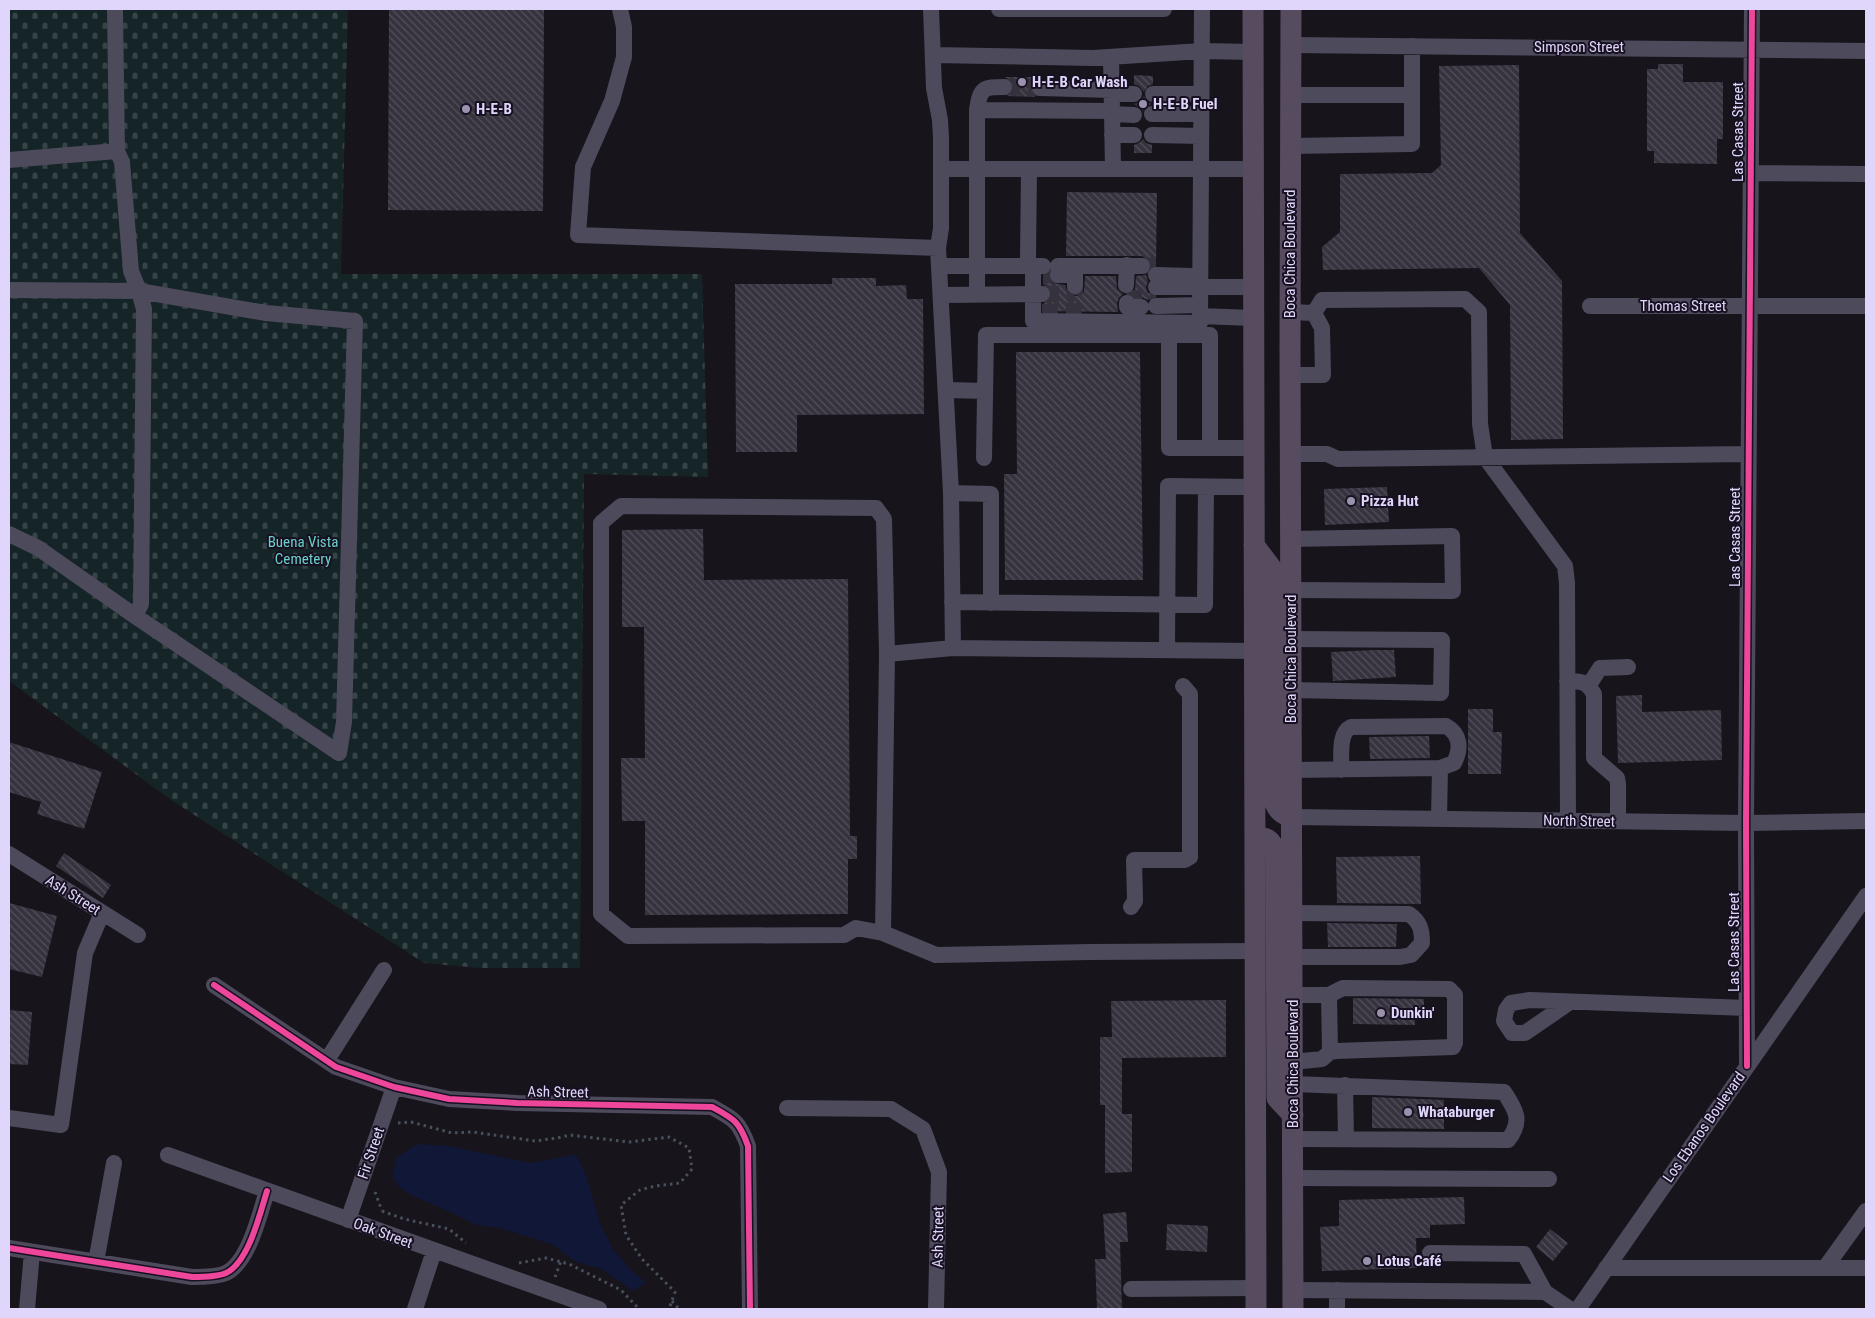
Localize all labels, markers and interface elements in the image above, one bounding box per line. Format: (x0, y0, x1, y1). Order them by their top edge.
street label: Simpson Street (1534, 38, 1624, 56)
place label: H-E-B Car Wash (1032, 73, 1128, 91)
marker: H-E-B Car Wash (1016, 76, 1028, 88)
street label: Las Casas Street (1729, 82, 1747, 182)
place label: H-E-B Fuel (1153, 95, 1218, 113)
marker: H-E-B Fuel (1137, 98, 1149, 110)
place label: H-E-B (476, 100, 512, 118)
marker: H-E-B (460, 103, 472, 115)
street label: Boca Chica Boulevard (1281, 190, 1299, 318)
street label: Thomas Street (1640, 297, 1726, 315)
street label: Las Casas Street (1726, 487, 1744, 587)
place label: Pizza Hut (1361, 492, 1419, 510)
marker: Pizza Hut (1345, 495, 1357, 507)
park label: Buena Vista Cemetery (268, 533, 338, 568)
street label: Boca Chica Boulevard (1282, 595, 1300, 723)
street label: North Street (1543, 811, 1615, 831)
street label: Ash Street (42, 871, 104, 919)
street label: Las Casas Street (1725, 892, 1743, 992)
street label: Boca Chica Boulevard (1284, 1000, 1302, 1128)
place label: Dunkin' (1391, 1004, 1435, 1022)
marker: Dunkin' (1375, 1007, 1387, 1019)
street label: Los Ebanos Boulevard (1659, 1068, 1749, 1186)
street label: Ash Street (527, 1082, 589, 1102)
place label: Whataburger (1418, 1103, 1495, 1121)
marker: Whataburger (1402, 1106, 1414, 1118)
street label: Fir Street (354, 1125, 388, 1181)
street label: Ash Street (928, 1206, 948, 1268)
street label: Oak Street (351, 1214, 415, 1252)
place label: Lotus Café (1377, 1252, 1441, 1270)
marker: Lotus Café (1361, 1255, 1373, 1267)

